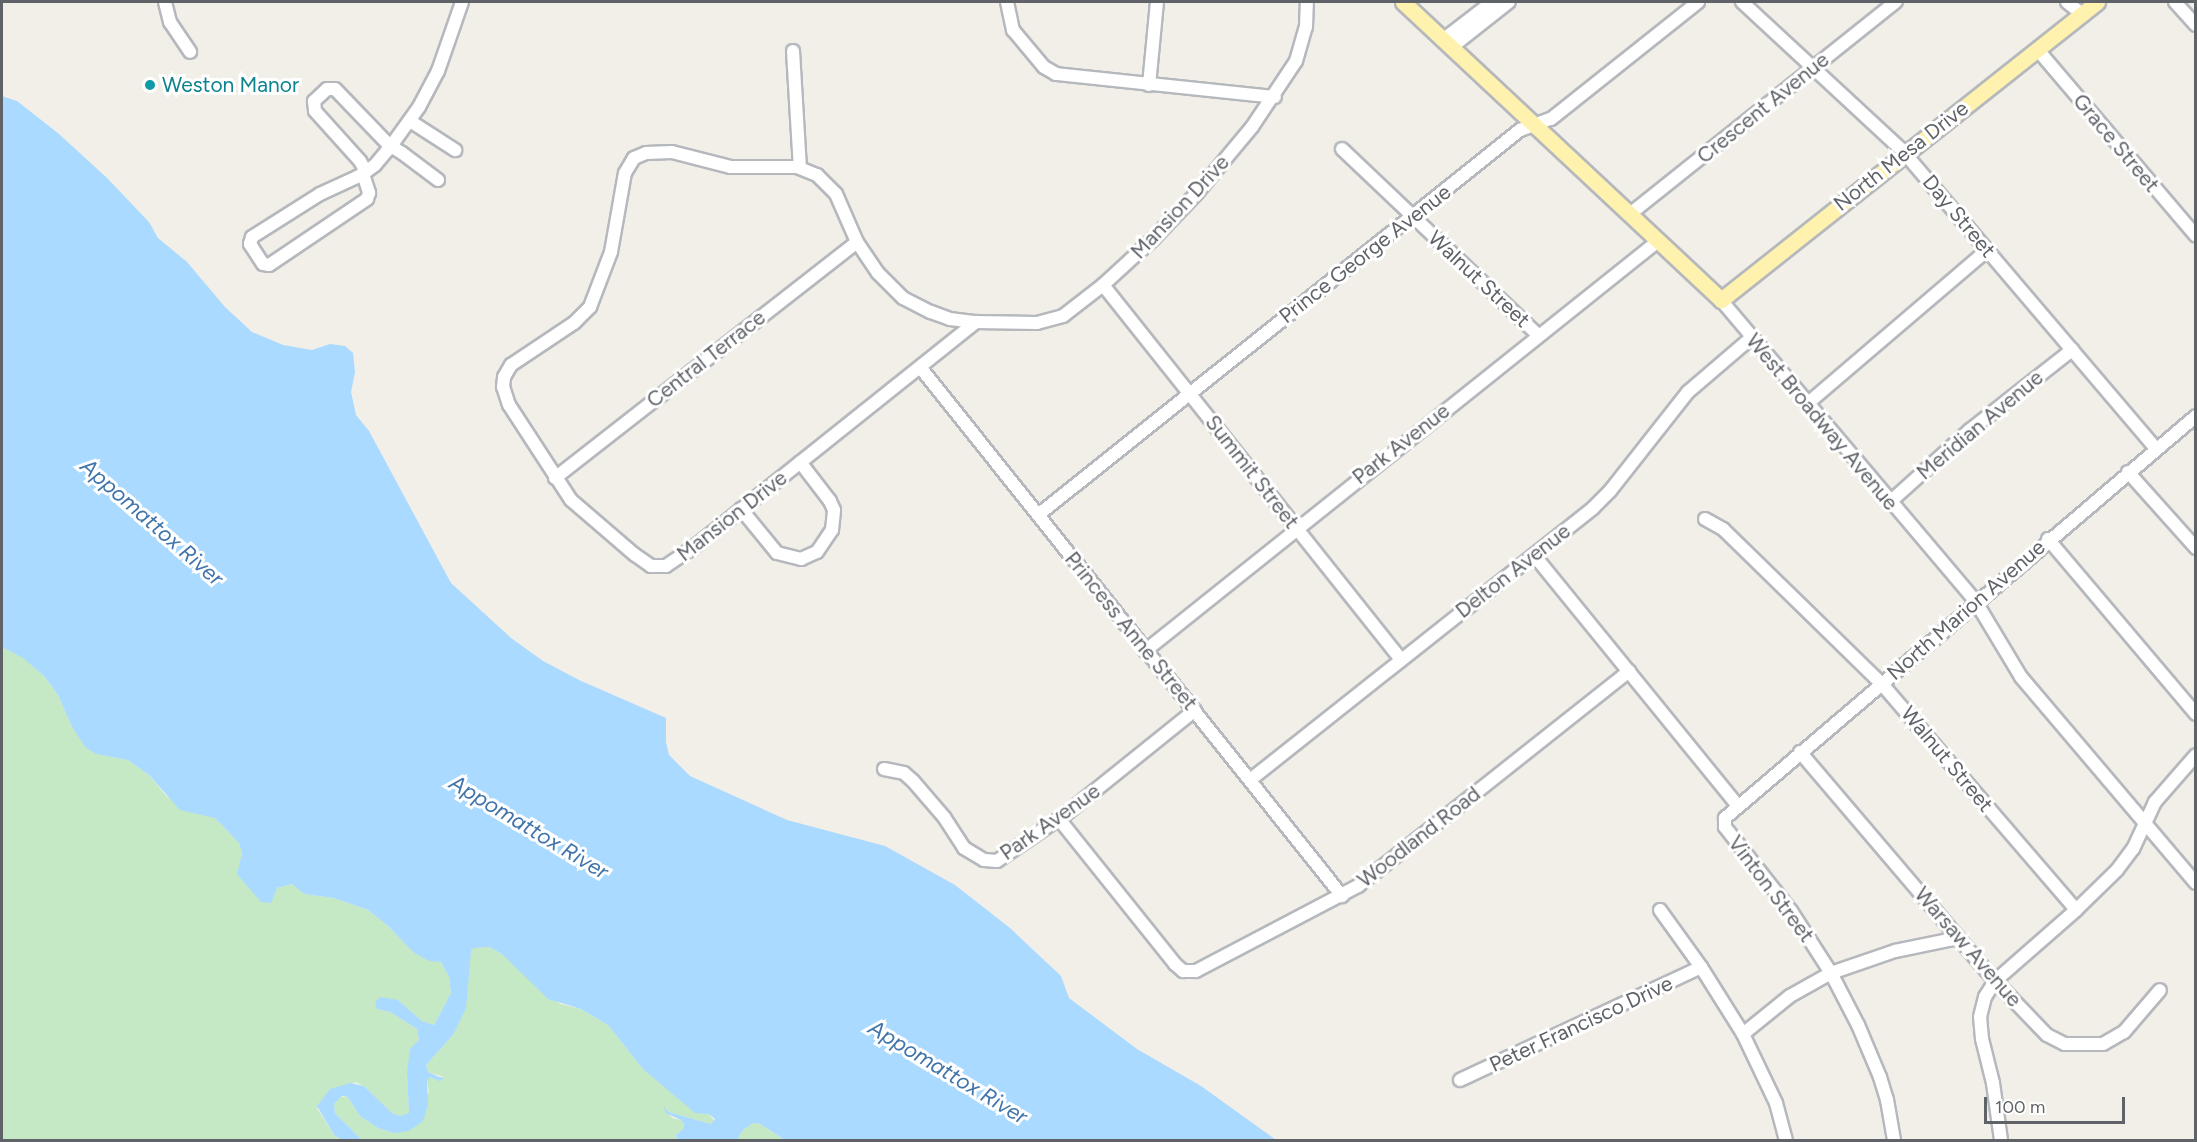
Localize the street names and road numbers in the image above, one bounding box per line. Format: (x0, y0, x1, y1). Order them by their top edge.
street label: Crescent Avenue (1692, 47, 1834, 169)
street label: Grace Street (2068, 89, 2164, 197)
street label: North Mesa Drive (1829, 96, 1973, 216)
street label: Mansion Drive (1126, 150, 1234, 264)
street label: Day Street (1917, 170, 2001, 262)
street label: Prince George Avenue (1274, 179, 1456, 329)
street label: Walnut Street (1423, 225, 1535, 333)
street label: Central Terrace (642, 305, 770, 413)
street label: West Broadway Avenue (1741, 329, 1903, 515)
street label: Meridian Avenue (1912, 365, 2048, 485)
street label: Park Avenue (1347, 398, 1455, 490)
street label: Summit Street (1200, 410, 1304, 534)
street label: Mansion Drive (672, 465, 792, 567)
street label: Delton Avenue (1451, 518, 1575, 624)
street label: North Marion Avenue (1882, 535, 2050, 685)
street label: Princess Anne Street (1059, 547, 1203, 715)
street label: Walnut Street (1896, 701, 1998, 817)
street label: Park Avenue (995, 778, 1105, 866)
street label: Woodland Road (1353, 781, 1485, 893)
street label: Vinton Street (1723, 831, 1819, 947)
street label: Warsaw Avenue (1909, 882, 2027, 1012)
street label: Peter Francisco Drive (1485, 971, 1677, 1077)

